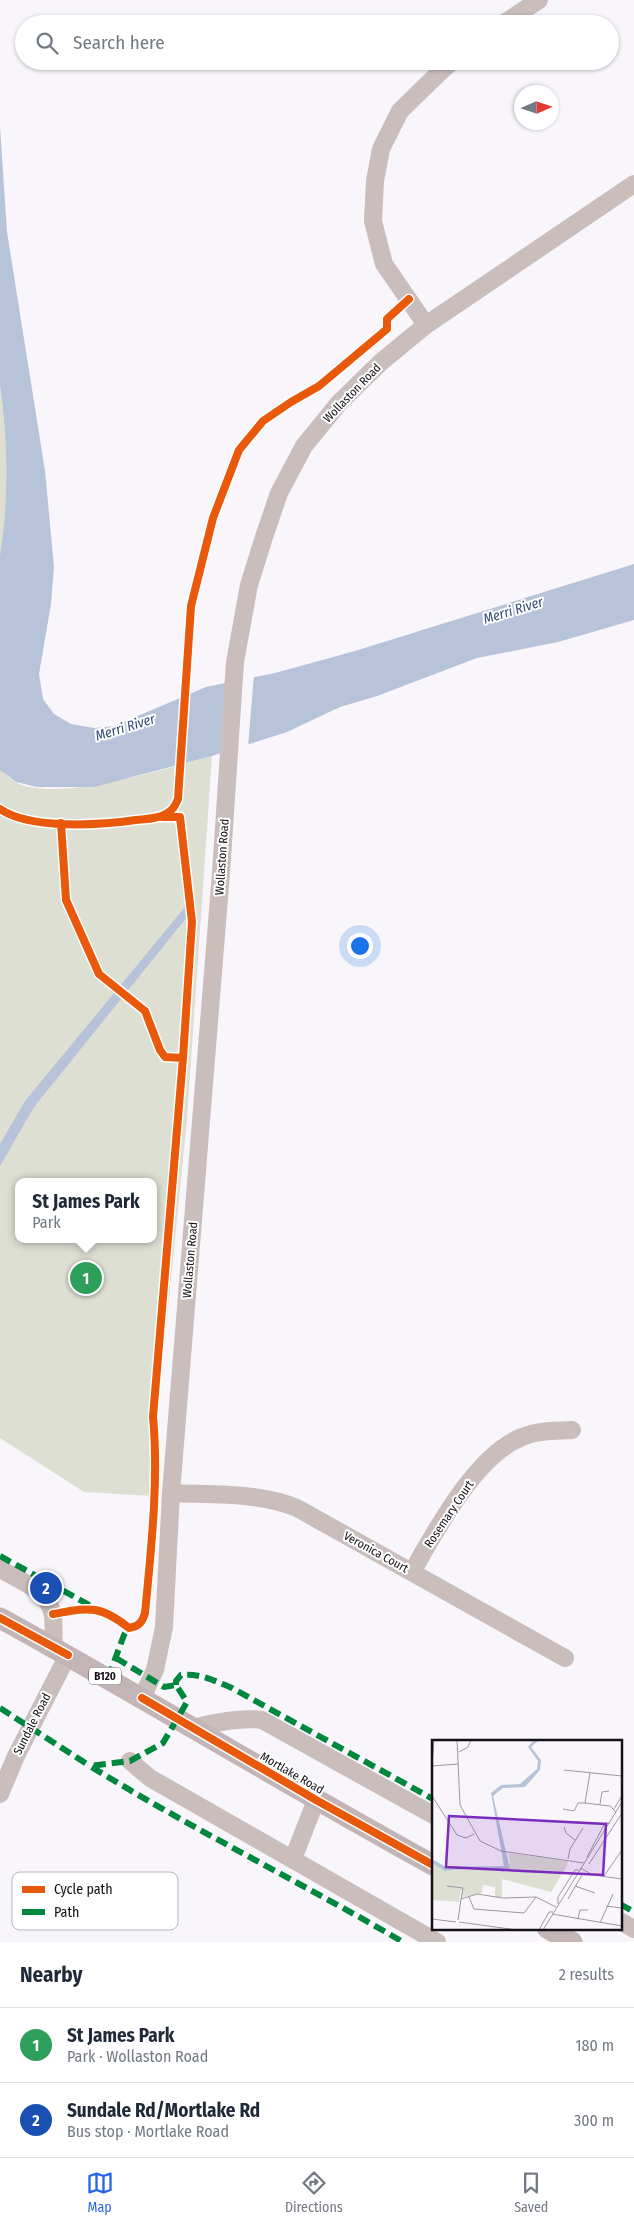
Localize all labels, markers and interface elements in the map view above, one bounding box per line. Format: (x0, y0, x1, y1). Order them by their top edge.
search box (15, 15, 619, 70)
icon: search (33, 29, 61, 57)
text: Search here (73, 31, 165, 54)
north arrow (514, 85, 559, 130)
street label: Wollaston Road (320, 361, 384, 425)
water label: Merri River (481, 593, 546, 628)
water label: Merri River (93, 710, 158, 745)
street label: Wollaston Road (212, 818, 232, 896)
your location (347, 933, 373, 959)
popup (15, 1178, 157, 1243)
text: St James Park (32, 1190, 140, 1213)
text: Park (32, 1213, 61, 1232)
street label: Wollaston Road (180, 1221, 200, 1299)
pin: 1 (70, 1259, 102, 1297)
street label: Rosemary Court (421, 1478, 477, 1550)
street label: Veronica Court (341, 1529, 411, 1575)
pin: 2 (30, 1569, 62, 1607)
road number: B120 (89, 1668, 121, 1684)
street label: Sundale Road (10, 1691, 54, 1757)
inset map (432, 1740, 622, 1930)
street label: Mortlake Road (258, 1749, 326, 1797)
legend (12, 1872, 178, 1930)
text: Cycle path (54, 1881, 113, 1898)
text: Path (54, 1904, 79, 1921)
text: Nearby (20, 1962, 82, 1988)
text: 2 results (559, 1965, 614, 1984)
text: St James Park (67, 2024, 174, 2047)
text: 1 (33, 2036, 39, 2055)
text: 180 m (575, 2036, 614, 2055)
text: Park · Wollaston Road (67, 2047, 208, 2066)
text: Sundale Rd/Mortlake Rd (67, 2099, 260, 2122)
text: 2 (32, 2111, 40, 2130)
text: 300 m (574, 2111, 614, 2130)
text: Bus stop · Mortlake Road (67, 2122, 229, 2141)
tab: Map (86, 2169, 114, 2216)
tab: Directions (285, 2169, 343, 2216)
tab: Saved (514, 2169, 548, 2216)

